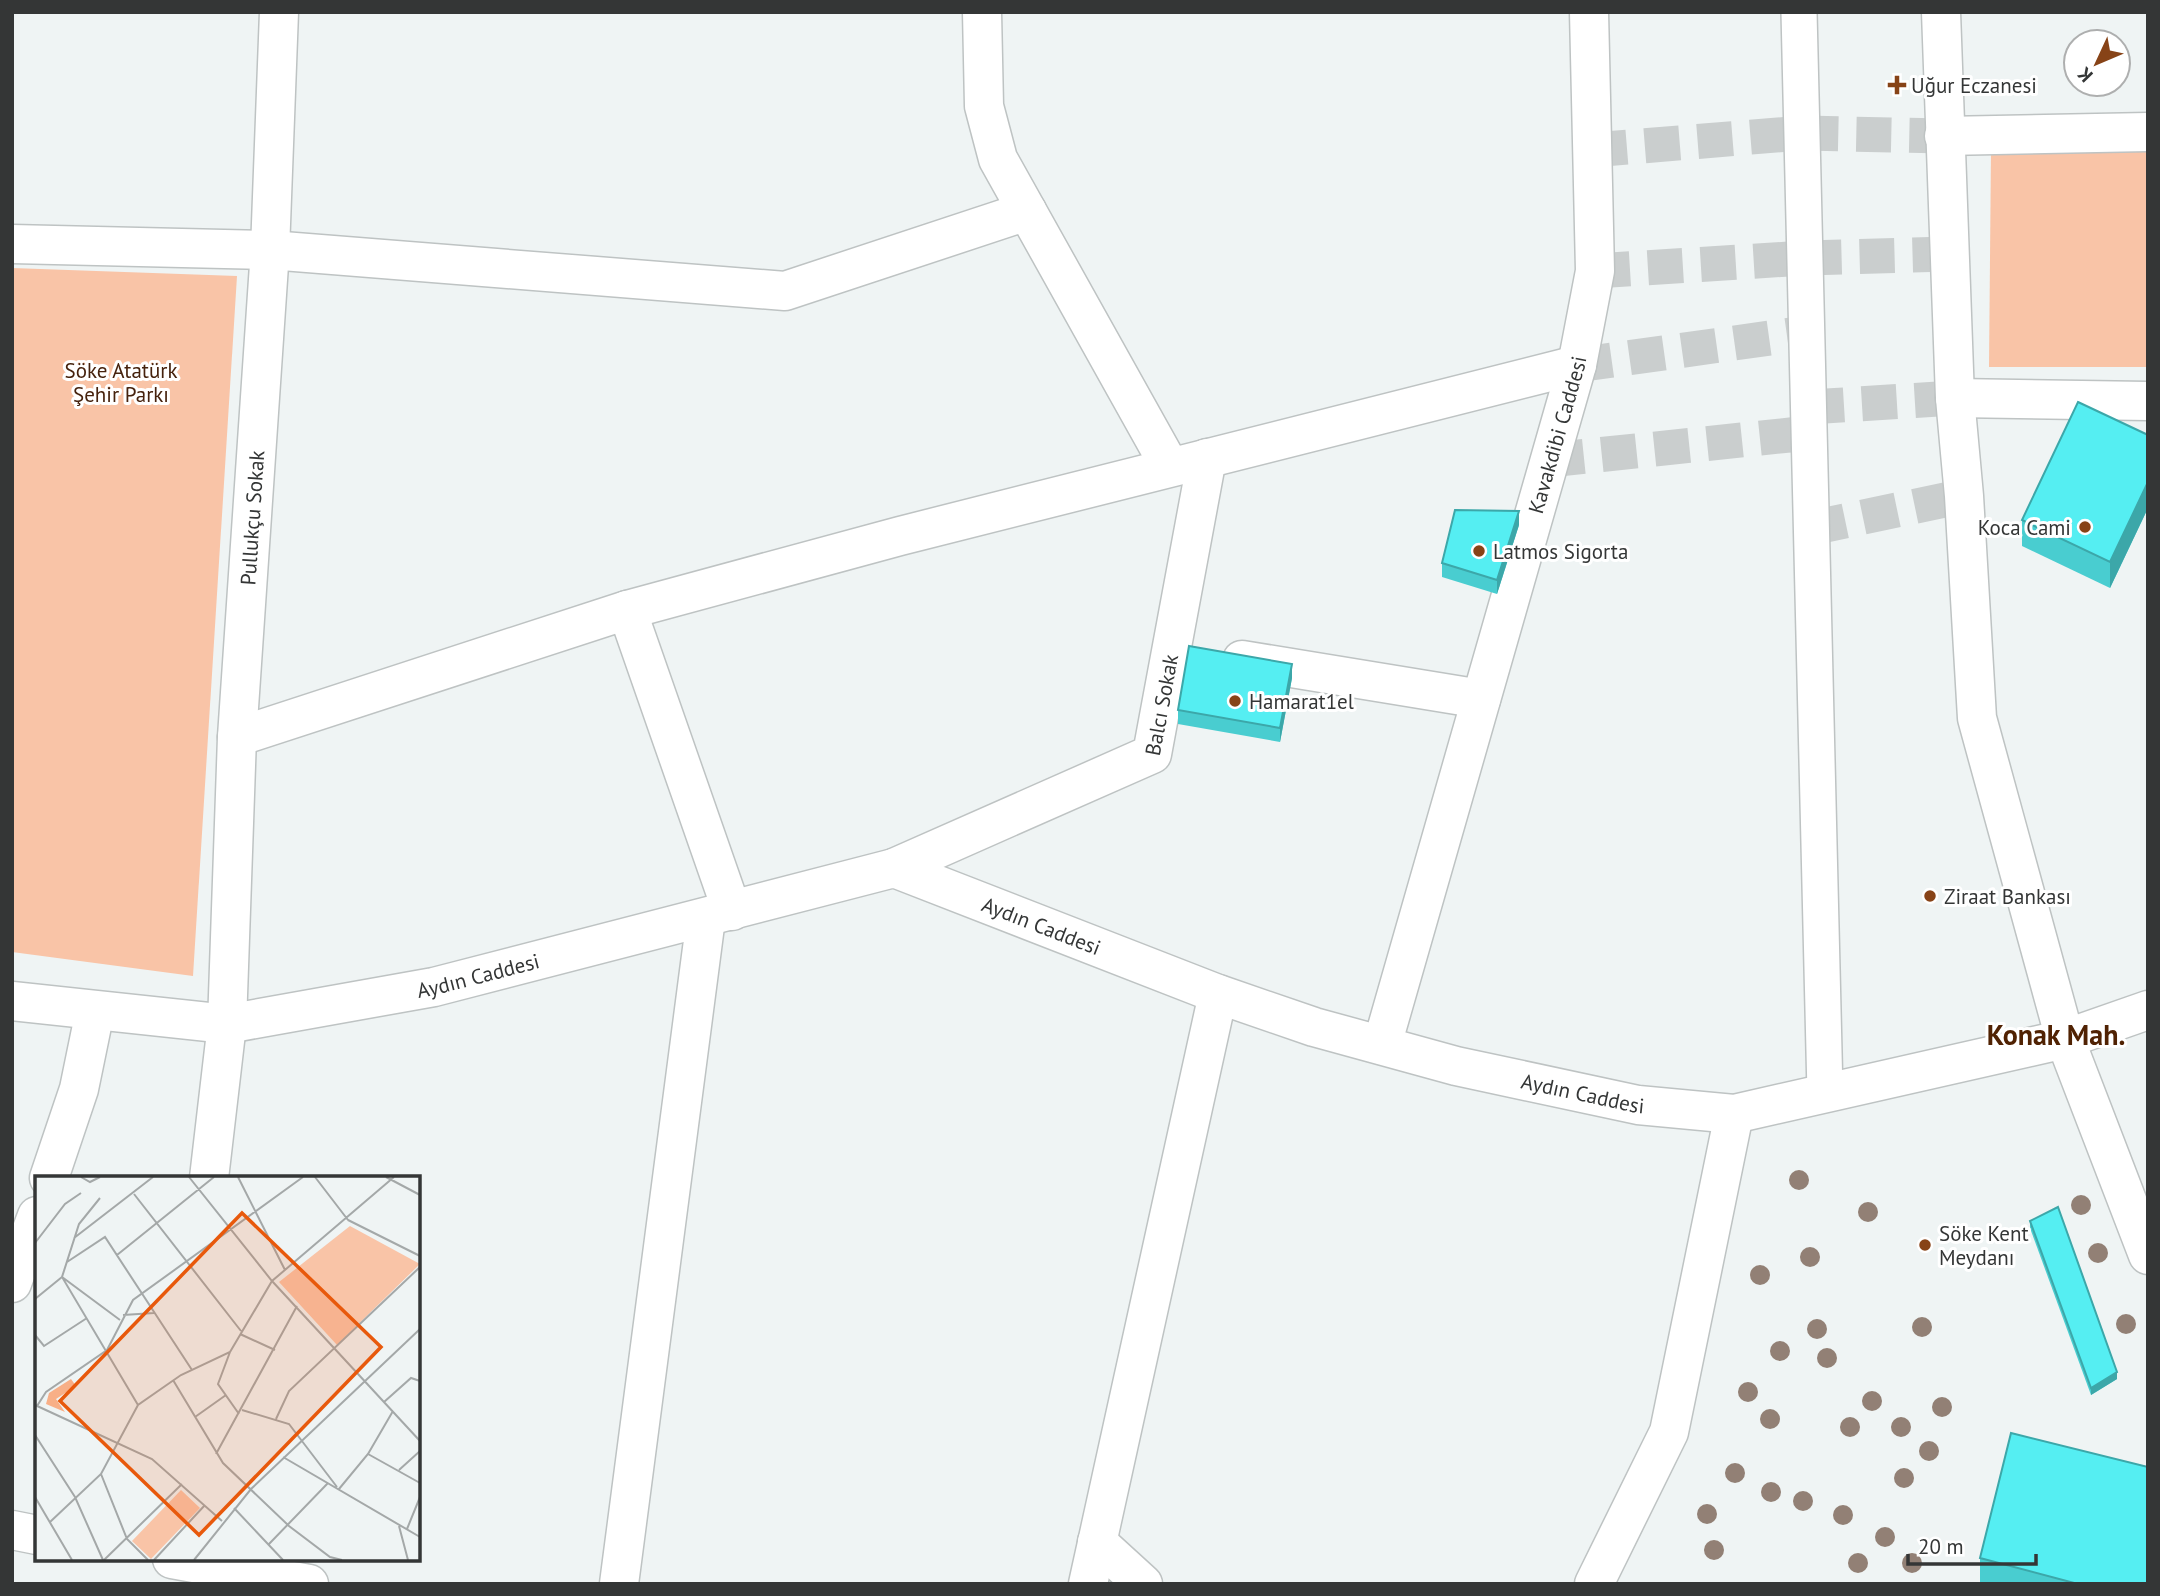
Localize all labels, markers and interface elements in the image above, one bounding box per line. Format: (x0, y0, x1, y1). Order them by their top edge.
north arrow (2062, 28, 2132, 98)
text: K (2072, 62, 2097, 87)
place label: Uğur Eczanesi (1911, 72, 2037, 99)
marker: Uğur Eczanesi (1889, 77, 1905, 93)
street label: Kavakdibi Caddesi (1522, 354, 1592, 517)
park label: Söke Atatürk Şehir Parkı (65, 357, 177, 408)
street label: Pullukçu Sokak (234, 449, 270, 586)
place label: Koca Cami (1978, 514, 2071, 541)
marker: Koca Cami (2077, 519, 2093, 535)
place label: Latmos Sigorta (1493, 538, 1628, 565)
marker: Latmos Sigorta (1471, 543, 1487, 559)
street label: Balcı Sokak (1138, 652, 1184, 758)
place label: Hamarat1el (1249, 688, 1354, 715)
marker: Hamarat1el (1227, 693, 1243, 709)
place label: Ziraat Bankası (1944, 883, 2071, 910)
marker: Ziraat Bankası (1922, 888, 1938, 904)
street label: Aydın Caddesi (978, 890, 1105, 961)
street label: Aydın Caddesi (415, 947, 542, 1003)
district label: Konak Mah. (1987, 1016, 2125, 1053)
street label: Aydın Caddesi (1519, 1067, 1646, 1119)
inset map (35, 1176, 420, 1561)
place label: Söke Kent Meydanı (1939, 1220, 2029, 1271)
marker: Söke Kent Meydanı (1917, 1237, 1933, 1253)
scale bar (1908, 1522, 2036, 1566)
text: 20 m (1918, 1533, 1964, 1560)

